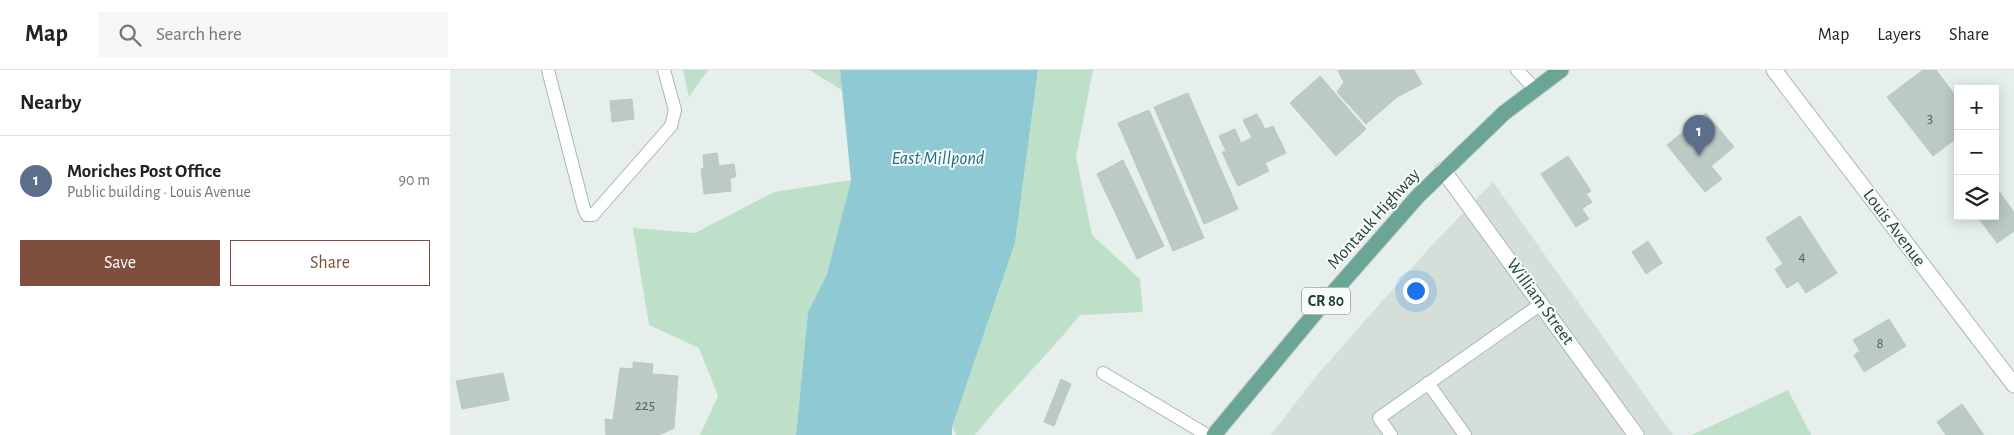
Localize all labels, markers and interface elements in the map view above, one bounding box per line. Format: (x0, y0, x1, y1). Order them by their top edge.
search box (98, 12, 448, 57)
icon: search (116, 21, 144, 49)
text: Map (25, 22, 68, 46)
text: Search here (156, 25, 242, 44)
text: Map (1818, 26, 1849, 44)
text: Layers (1877, 26, 1921, 44)
text: Share (1949, 26, 1989, 44)
map controls (1954, 85, 1999, 220)
button: + (1954, 85, 1999, 130)
text: Nearby (20, 92, 81, 113)
house number: 3 (1927, 111, 1933, 126)
pin: 1 (1683, 115, 1715, 156)
button: − (1954, 130, 1999, 175)
water label: East Millpond (892, 149, 985, 168)
text: Moriches Post Office (67, 162, 221, 181)
street label: Montauk Highway (1324, 165, 1424, 273)
text: 1 (33, 172, 39, 188)
text: 90 m (399, 172, 430, 188)
button: layers (1954, 175, 1999, 220)
text: Public building · Louis Avenue (67, 184, 251, 200)
street label: Louis Avenue (1859, 186, 1929, 270)
button: Save (20, 240, 220, 286)
button: Share (230, 240, 430, 286)
house number: 4 (1798, 249, 1806, 264)
street label: William Street (1503, 256, 1577, 349)
your location (1403, 278, 1429, 304)
road number: CR 80 (1302, 288, 1350, 315)
house number: 8 (1876, 336, 1884, 351)
house number: 225 (635, 398, 655, 413)

